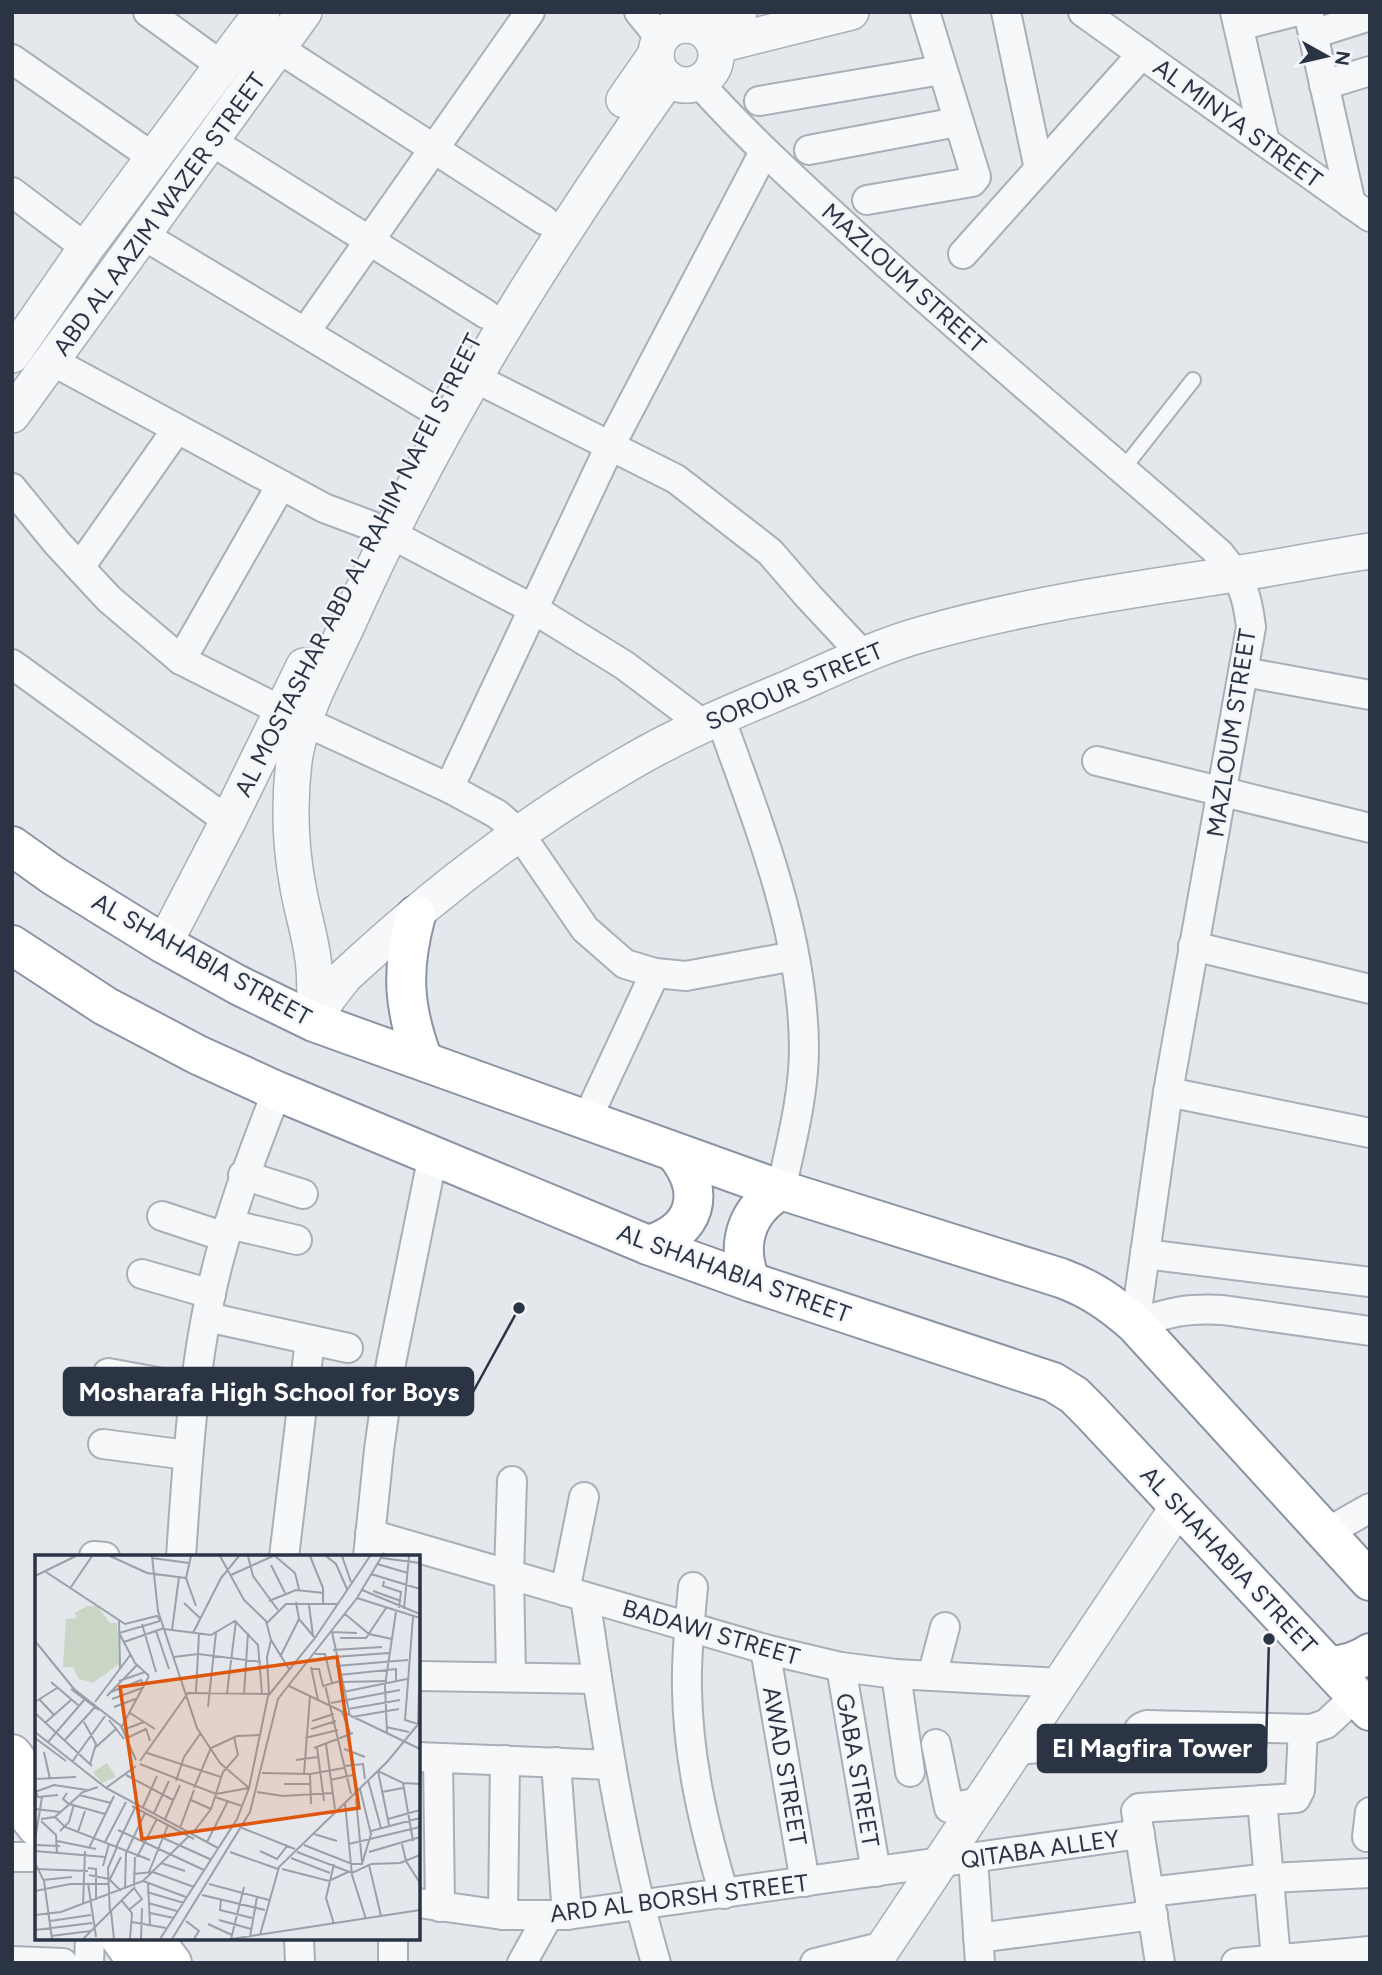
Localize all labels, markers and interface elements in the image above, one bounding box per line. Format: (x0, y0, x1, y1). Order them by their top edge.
north arrow (1291, 21, 1361, 91)
text: N (1330, 49, 1355, 67)
street label: AL MINYA STREET (1148, 52, 1328, 194)
street label: ABD AL AAZIM WAZER STREET (47, 67, 271, 361)
street label: MAZLOUM STREET (816, 197, 992, 359)
street label: AL MOSTASHAR ABD AL RAHIM NAFEI STREET (228, 329, 488, 801)
street label: MAZLOUM STREET (1200, 627, 1262, 839)
street label: SOROUR STREET (701, 636, 887, 736)
street label: AL SHAHABIA STREET (87, 887, 317, 1031)
street label: AL SHAHABIA STREET (613, 1217, 855, 1329)
callout: Mosharafa High School for Boys (64, 1368, 473, 1415)
text: Mosharafa High School for Boys (79, 1376, 459, 1408)
street label: AL SHAHABIA STREET (1135, 1460, 1323, 1660)
inset map (35, 1555, 420, 1940)
street label: BADAWI STREET (619, 1593, 803, 1671)
street label: AWAD STREET (757, 1684, 813, 1848)
street label: GABA STREET (830, 1691, 886, 1849)
callout: El Magfira Tower (1038, 1725, 1266, 1772)
text: El Magfira Tower (1052, 1732, 1252, 1764)
street label: QITABA ALLEY (959, 1823, 1122, 1874)
street label: ARD AL BORSH STREET (548, 1868, 810, 1928)

